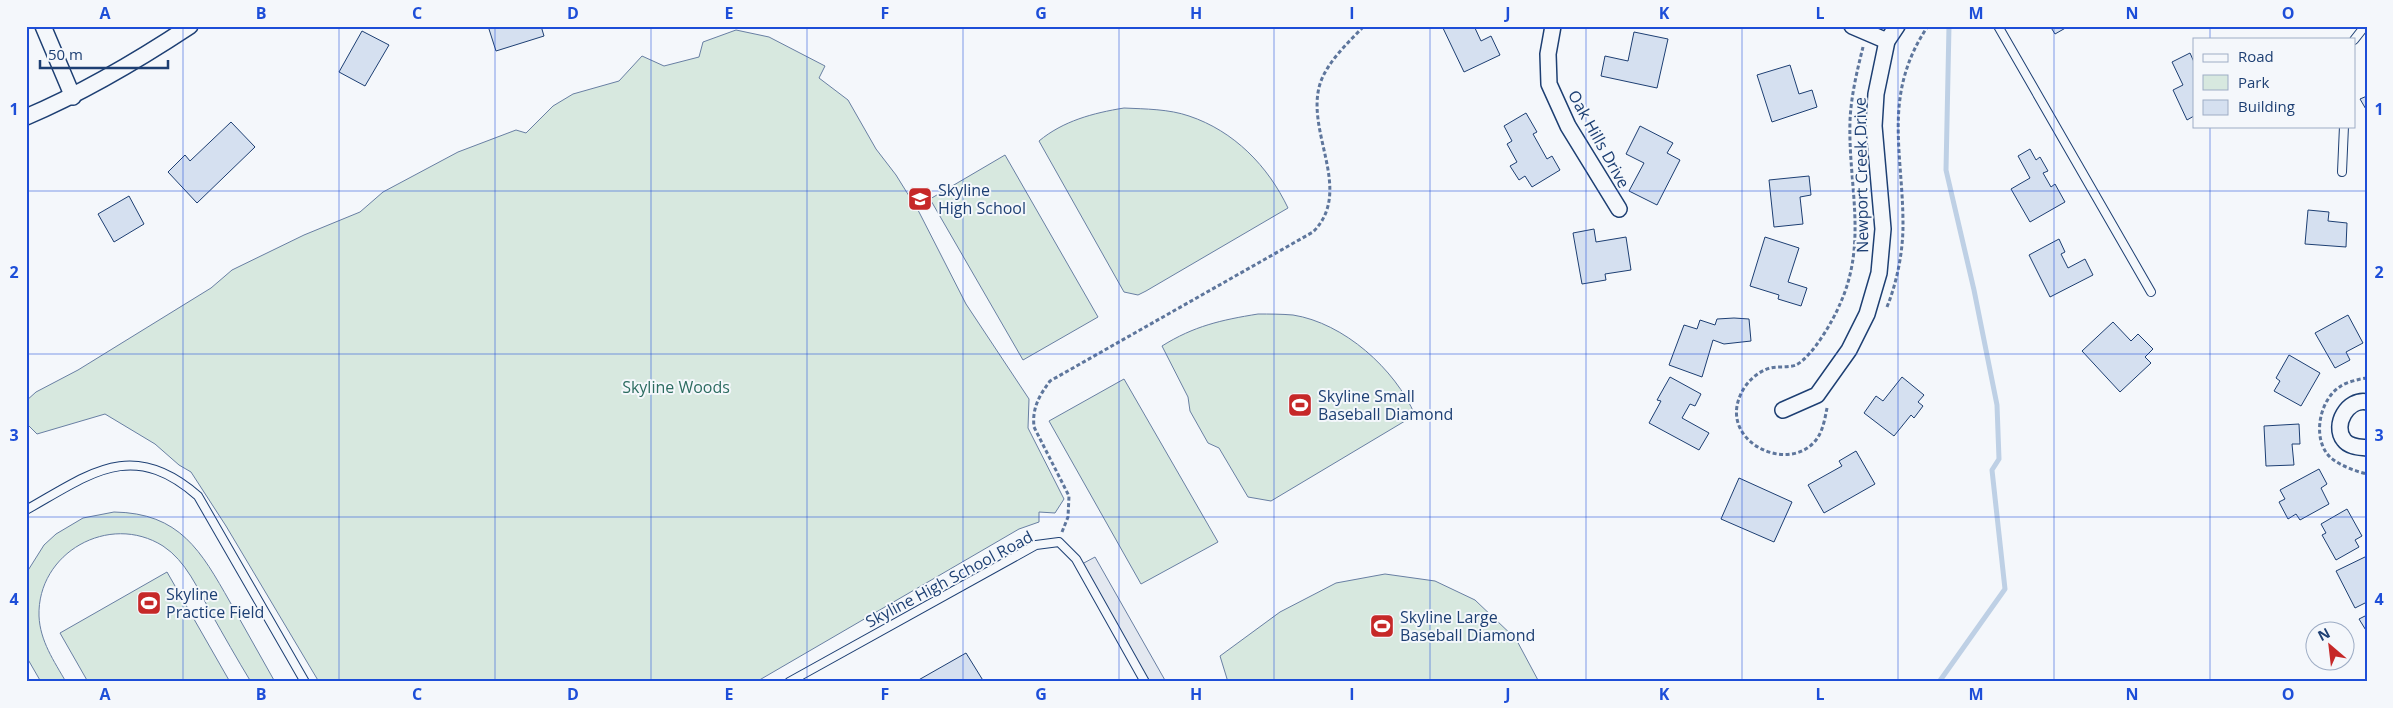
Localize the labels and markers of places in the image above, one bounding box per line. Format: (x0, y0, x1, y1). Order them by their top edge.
place label: Skyline High School (938, 179, 1026, 219)
school or university icon: Skyline High School (907, 186, 933, 212)
place label: Skyline Small Baseball Diamond (1318, 385, 1453, 425)
sports icon: Skyline Small Baseball Diamond (1287, 392, 1313, 418)
place label: Skyline Practice Field (166, 583, 264, 623)
sports icon: Skyline Practice Field (136, 590, 162, 616)
place label: Skyline Large Baseball Diamond (1400, 606, 1535, 646)
sports icon: Skyline Large Baseball Diamond (1369, 613, 1395, 639)

